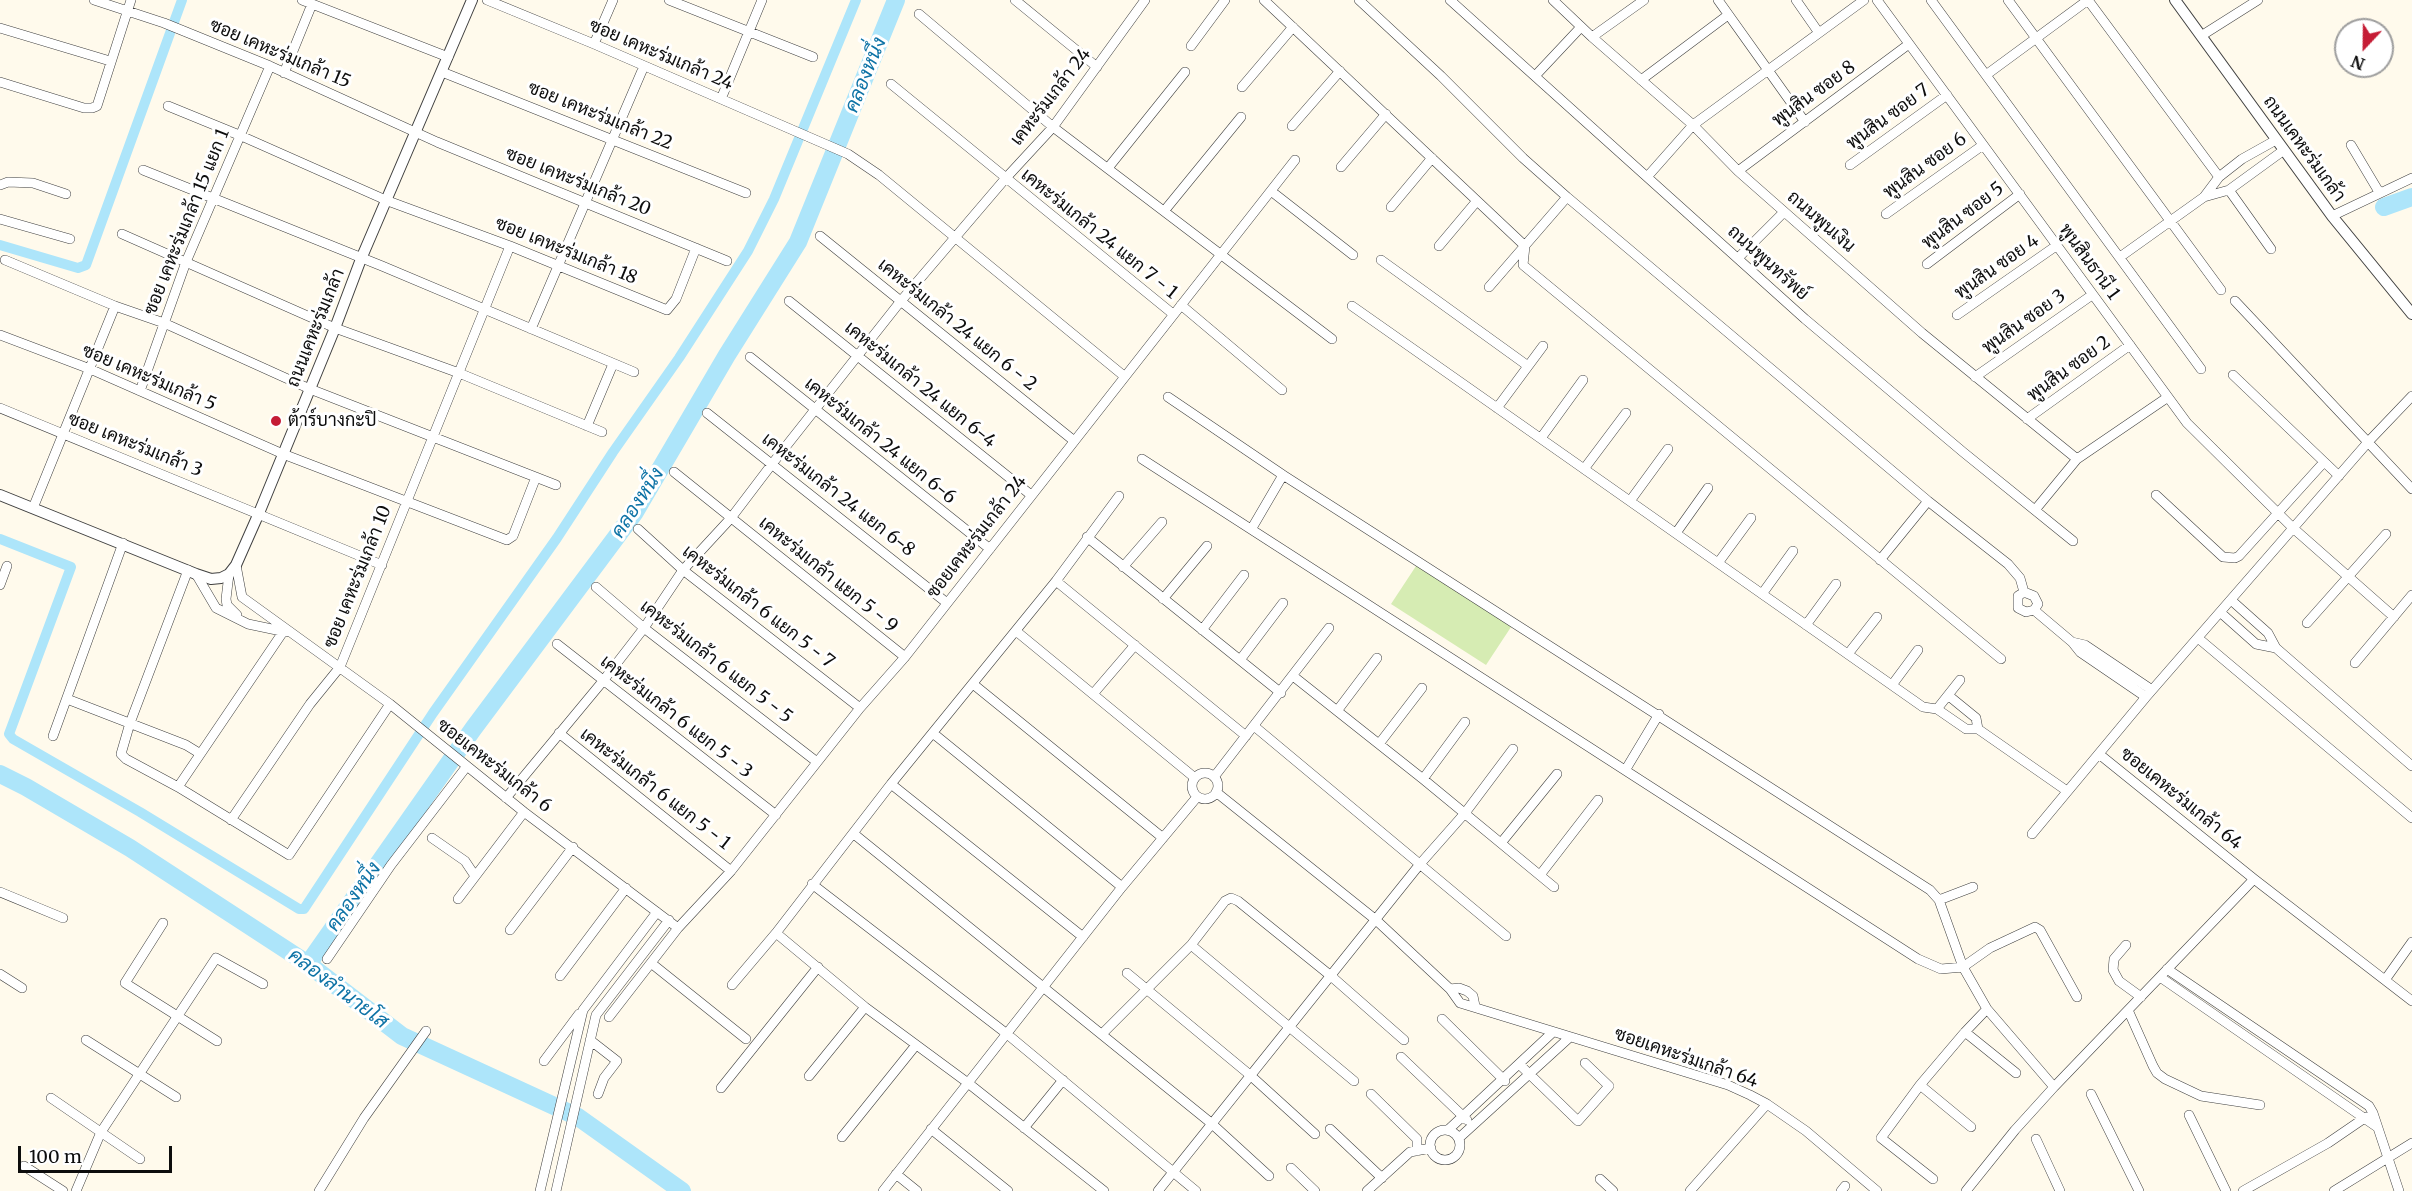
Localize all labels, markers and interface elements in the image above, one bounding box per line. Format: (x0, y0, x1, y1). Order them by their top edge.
street label: ซอย เคหะร่มเกล้า 15 (206, 15, 354, 93)
street label: ซอย เคหะร่มเกล้า 24 (586, 15, 736, 95)
north arrow (2334, 18, 2394, 78)
water label: คลองหนึ่ง (840, 34, 892, 116)
street label: เคหะร่มเกล้า 24 (1006, 44, 1096, 150)
text: N (2348, 51, 2368, 74)
street label: พูนสิน ซอย 8 (1768, 57, 1860, 131)
street label: ซอย เคหะร่มเกล้า 22 (525, 77, 675, 155)
street label: พูนสิน ซอย 7 (1842, 80, 1934, 154)
street label: ถนนเคหะร่มเกล้า (2258, 92, 2350, 206)
street label: ซอย เคหะร่มเกล้า 15 แยก 1 (140, 126, 234, 318)
street label: พูนสิน ซอย 6 (1879, 129, 1971, 203)
street label: ซอย เคหะร่มเกล้า 20 (502, 143, 654, 221)
street label: เคหะร่มเกล้า 24 แยก 7 - 1 (1016, 164, 1182, 304)
street label: พูนสิน ซอย 5 (1918, 178, 2008, 254)
street label: ถนนพูนเงิน (1783, 187, 1859, 257)
street label: ซอย เคหะร่มเกล้า 18 (492, 213, 640, 289)
street label: พูนสินธานี 1 (2054, 220, 2124, 304)
street label: ถนนพูนทรัพย์ (1723, 221, 1813, 305)
street label: พูนสิน ซอย 4 (1951, 230, 2043, 304)
street label: เคหะร่มเกล้า 24 แยก 6 - 2 (873, 254, 1041, 396)
street label: ถนนเคหะร่มเกล้า (282, 266, 350, 390)
street label: พูนสิน ซอย 3 (1978, 285, 2070, 359)
street label: เคหะร่มเกล้า 24 แยก 6-4 (840, 317, 1000, 453)
street label: พูนสิน ซอย 2 (2023, 332, 2115, 406)
street label: ซอย เคหะร่มเกล้า 5 (79, 340, 219, 416)
street label: เคหะร่มเกล้า 24 แยก 6-6 (800, 373, 960, 509)
street label: ซอย เคหะร่มเกล้า 3 (65, 408, 205, 482)
place label: ต้าร์บางกะปิ (288, 410, 377, 432)
marker: ต้าร์บางกะปิ (269, 414, 283, 428)
street label: เคหะร่มเกล้า 24 แยก 6-8 (757, 429, 919, 561)
water label: คลองหนึ่ง (606, 463, 670, 543)
street label: ซอยเคหะร่มเกล้า 24 (922, 471, 1032, 603)
street label: ซอย เคหะร่มเกล้า 10 (320, 503, 396, 651)
street label: เคหะร่มเกล้า แยก 5 - 9 (754, 512, 902, 638)
street label: เคหะร่มเกล้า 6 แยก 5 - 7 (678, 541, 838, 673)
street label: เคหะร่มเกล้า 6 แยก 5 - 5 (636, 596, 796, 728)
street label: เคหะร่มเกล้า 6 แยก 5 - 3 (596, 651, 756, 783)
street label: ซอยเคหะร่มเกล้า 6 (432, 715, 556, 817)
street label: เคหะร่มเกล้า 6 แยก 5 - 1 (576, 724, 734, 854)
street label: ซอยเคหะร่มเกล้า 64 (2116, 743, 2246, 855)
water label: คลองหนึ่ง (322, 858, 386, 936)
water label: คลองลำนายโส (283, 944, 393, 1034)
street label: ซอยเคหะร่มเกล้า 64 (1611, 1023, 1761, 1093)
scale bar (21, 1134, 176, 1172)
text: 100 m (29, 1145, 82, 1168)

